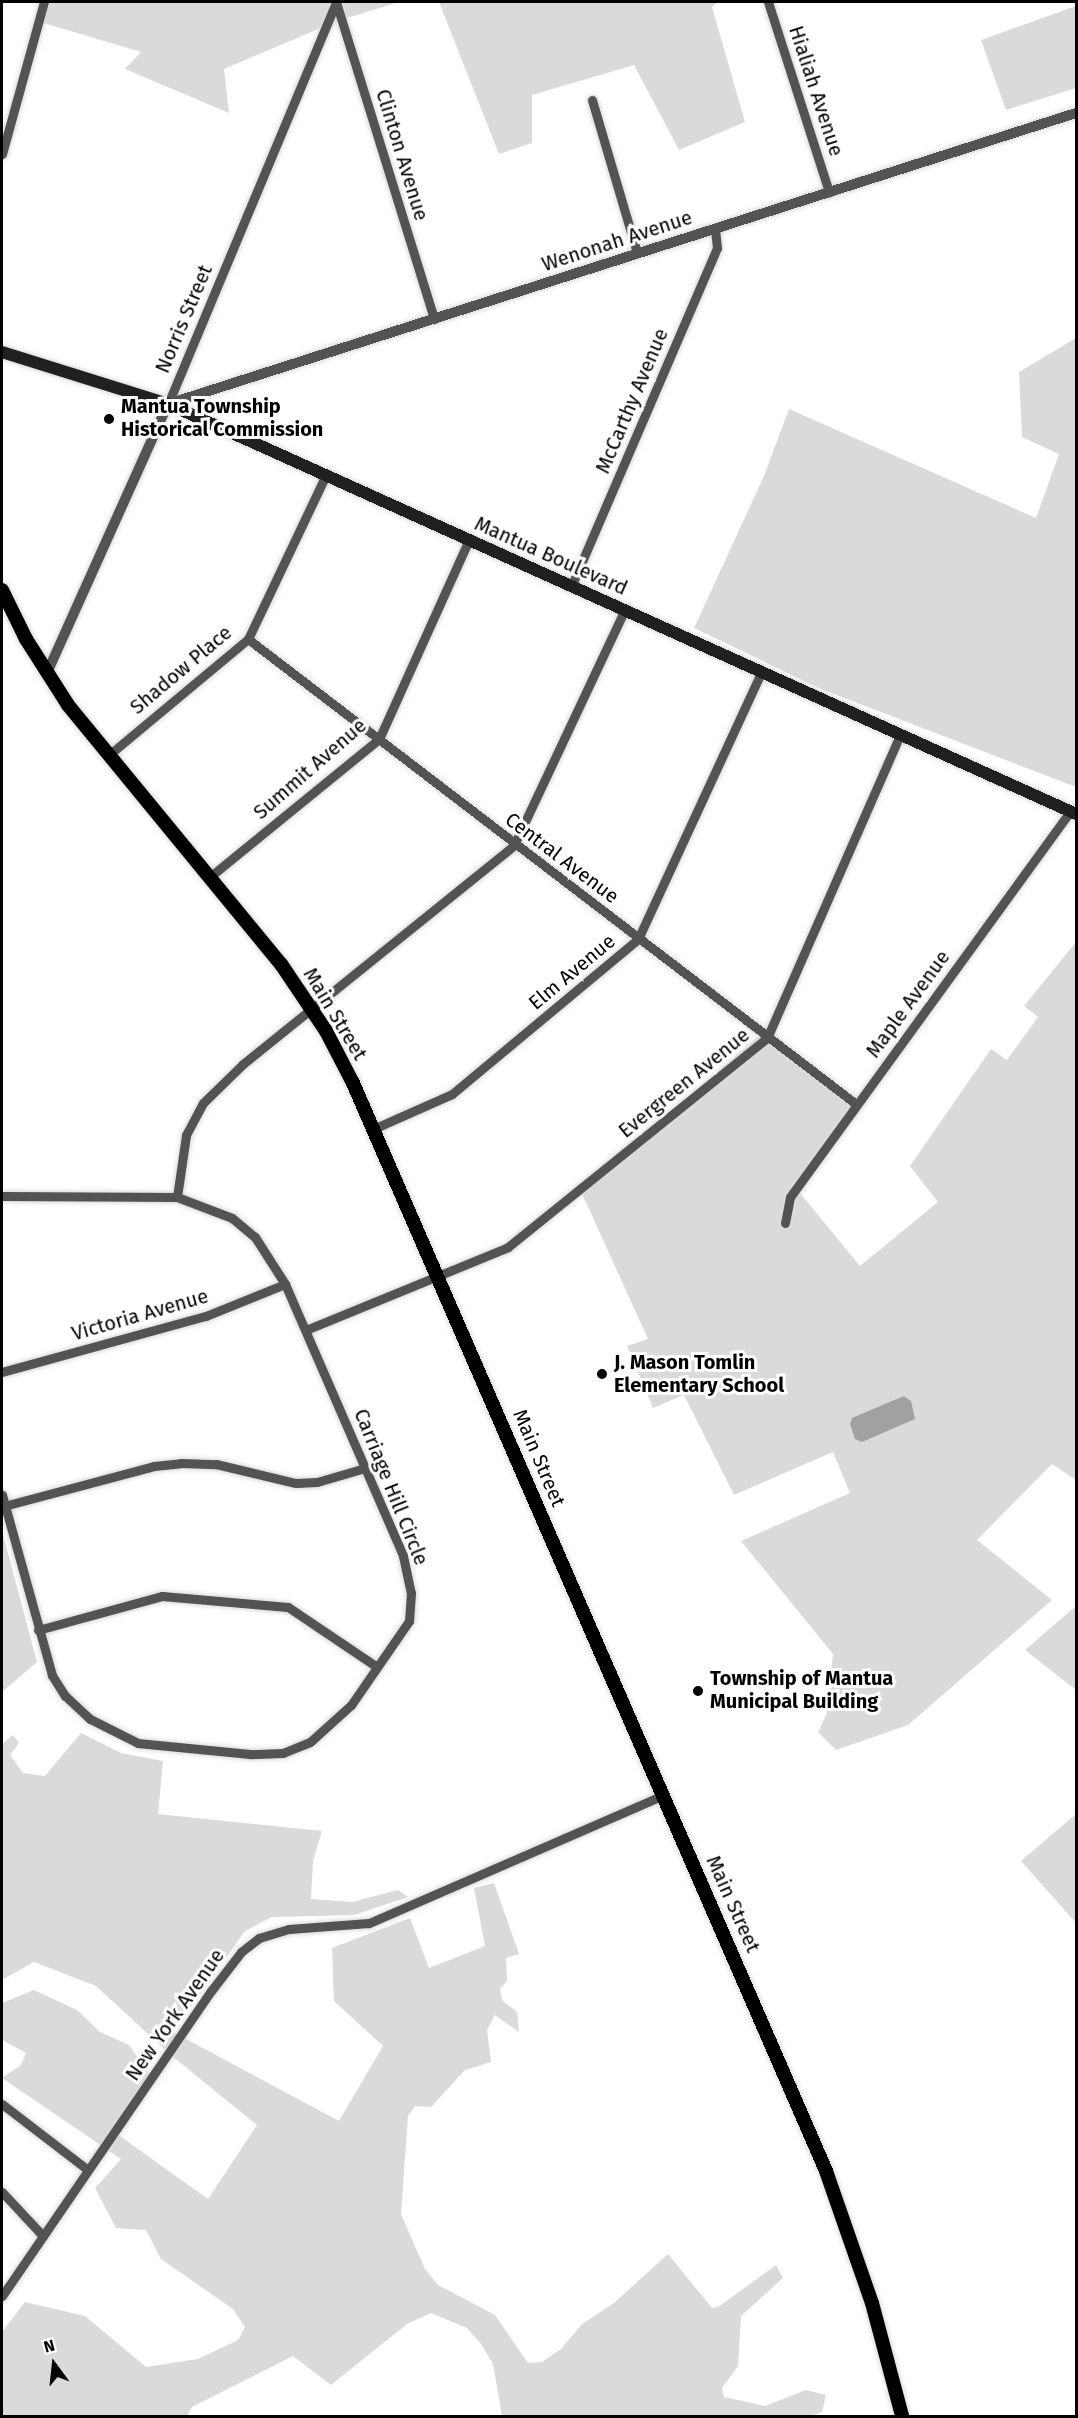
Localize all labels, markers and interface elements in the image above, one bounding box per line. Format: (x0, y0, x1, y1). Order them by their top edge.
street label: Hialiah Avenue (784, 23, 848, 159)
street label: Clinton Avenue (371, 86, 433, 224)
street label: Wenonah Avenue (539, 205, 695, 277)
street label: Norris Street (150, 261, 218, 377)
street label: McCarthy Avenue (591, 325, 673, 477)
place label: Mantua Township Historical Commission (121, 395, 323, 442)
marker: Mantua Township Historical Commission (102, 412, 116, 426)
street label: Mantua Boulevard (471, 512, 631, 600)
street label: Shadow Place (125, 621, 237, 719)
street label: Summit Avenue (249, 714, 371, 824)
street label: Central Avenue (501, 808, 623, 908)
street label: Elm Avenue (524, 929, 620, 1015)
street label: Maple Avenue (861, 946, 955, 1062)
street label: Main Street (298, 964, 372, 1064)
street label: Evergreen Avenue (614, 1023, 754, 1143)
street label: Victoria Avenue (69, 1284, 211, 1346)
place label: J. Mason Tomlin Elementary School (614, 1350, 784, 1397)
marker: J. Mason Tomlin Elementary School (595, 1367, 609, 1381)
street label: Carriage Hill Circle (349, 1405, 433, 1569)
street label: Main Street (508, 1406, 570, 1510)
place label: Township of Mantua Municipal Building (710, 1667, 893, 1714)
marker: Township of Mantua Municipal Building (691, 1684, 705, 1698)
street label: Main Street (701, 1852, 765, 1956)
street label: New York Avenue (121, 1944, 229, 2086)
north arrow (24, 2334, 84, 2394)
text: N (42, 2336, 57, 2357)

